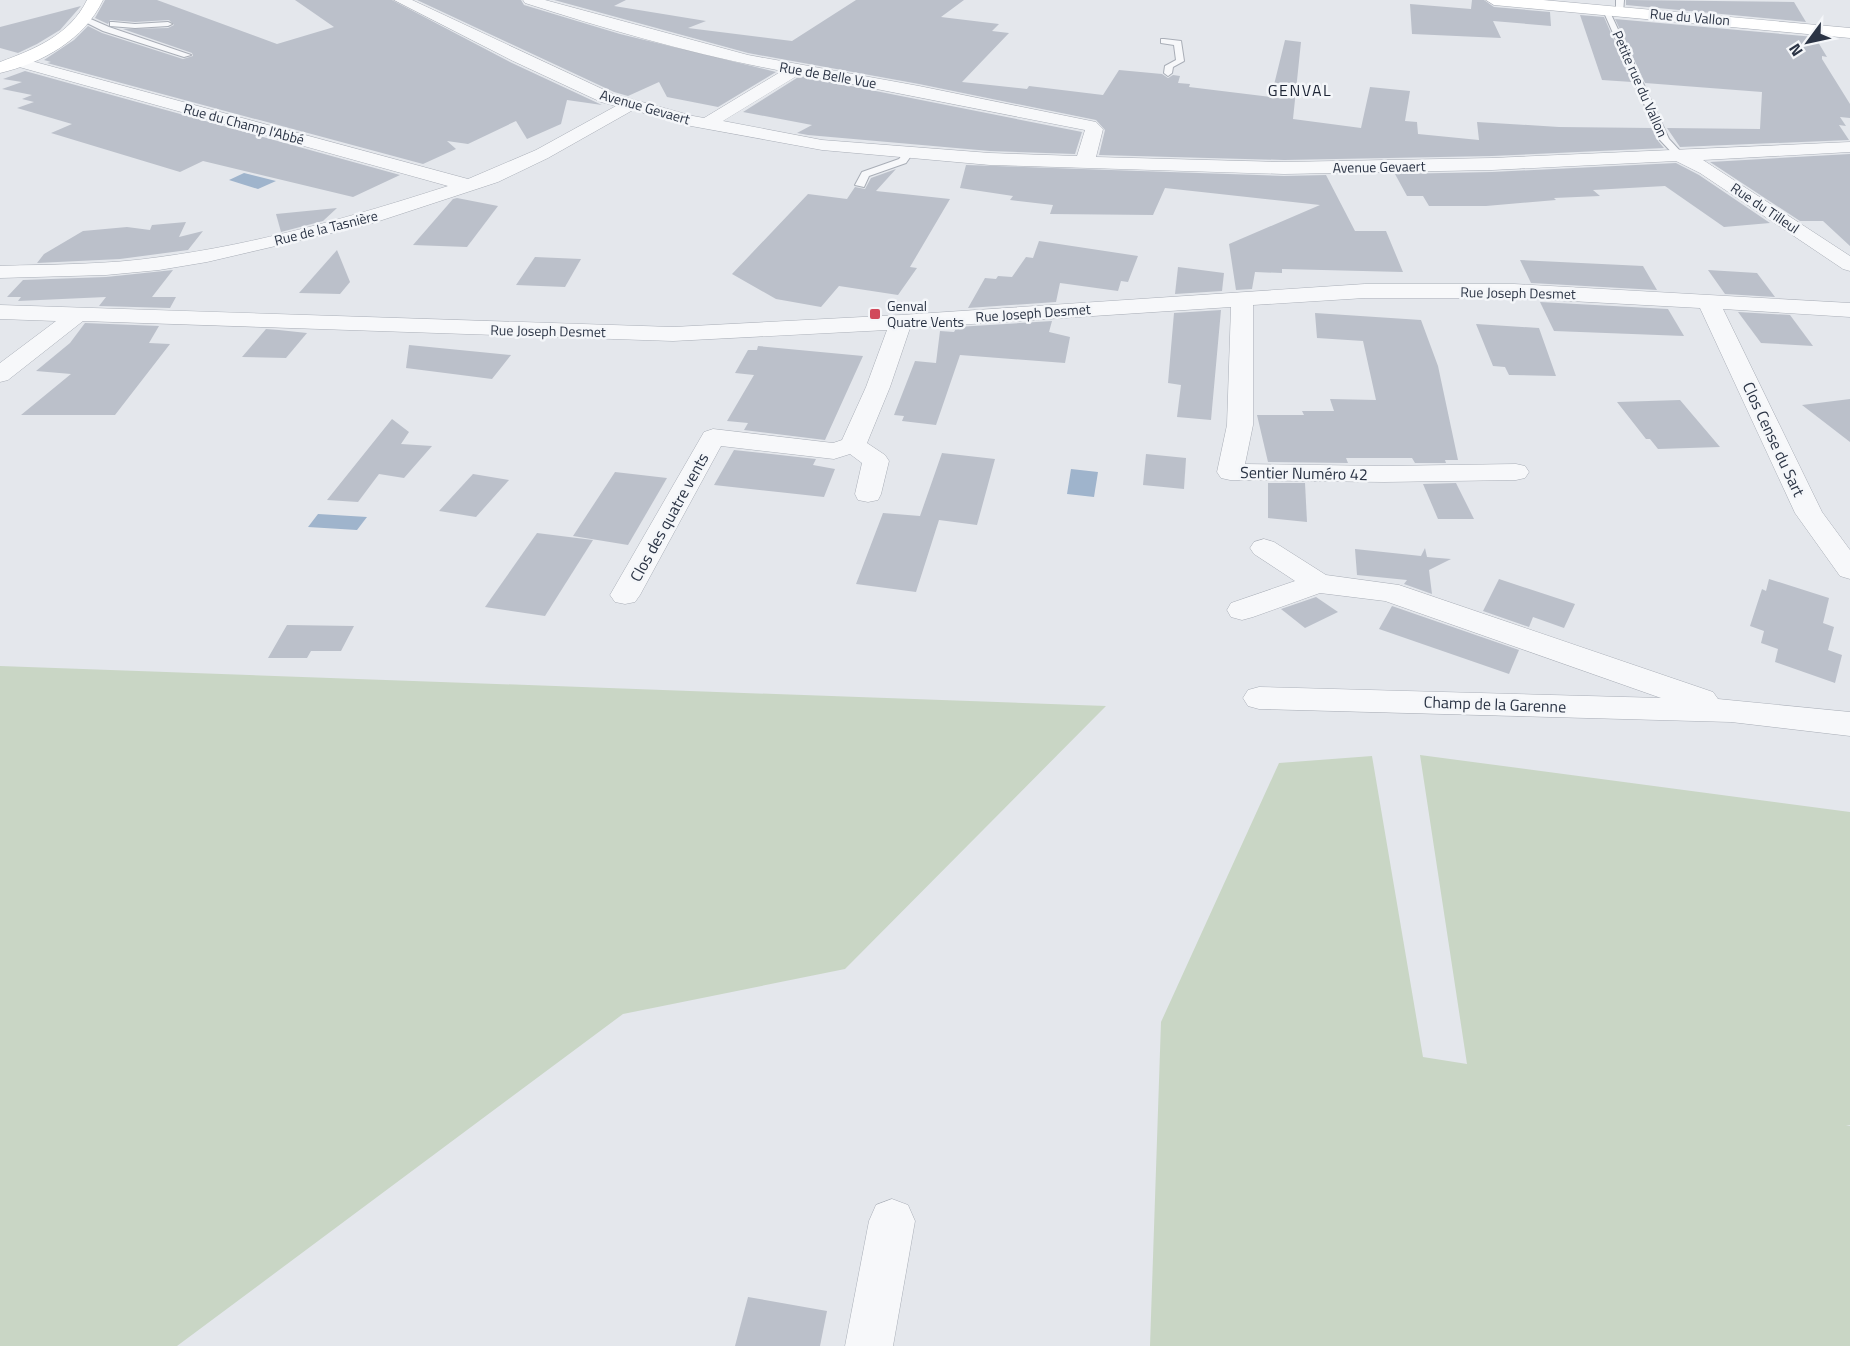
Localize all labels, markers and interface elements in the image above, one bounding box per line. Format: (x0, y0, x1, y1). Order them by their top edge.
street label: Rue du Vallon (1649, 3, 1731, 30)
north arrow (1778, 12, 1838, 72)
street label: Petite rue du Vallon (1608, 27, 1673, 141)
text: N (1782, 39, 1809, 61)
street label: Rue de Belle Vue (778, 56, 878, 93)
district label: GENVAL (1268, 78, 1332, 102)
street label: Avenue Gevaert (598, 84, 693, 129)
street label: Rue du Champ l'Abbé (181, 97, 307, 150)
street label: Avenue Gevaert (1332, 155, 1426, 178)
street label: Rue du Tilleul (1727, 177, 1804, 238)
street label: Rue de la Tasnière (272, 204, 380, 251)
street label: Rue Joseph Desmet (1460, 281, 1576, 304)
place label: Genval Quatre Vents (887, 295, 964, 332)
street label: Rue Joseph Desmet (975, 298, 1091, 327)
marker: Genval Quatre Vents (868, 307, 882, 321)
street label: Rue Joseph Desmet (490, 319, 606, 342)
street label: Clos Cense du Sart (1737, 378, 1811, 501)
street label: Clos des quatre vents (624, 448, 714, 586)
street label: Sentier Numéro 42 (1240, 460, 1368, 486)
street label: Champ de la Garenne (1423, 690, 1567, 718)

